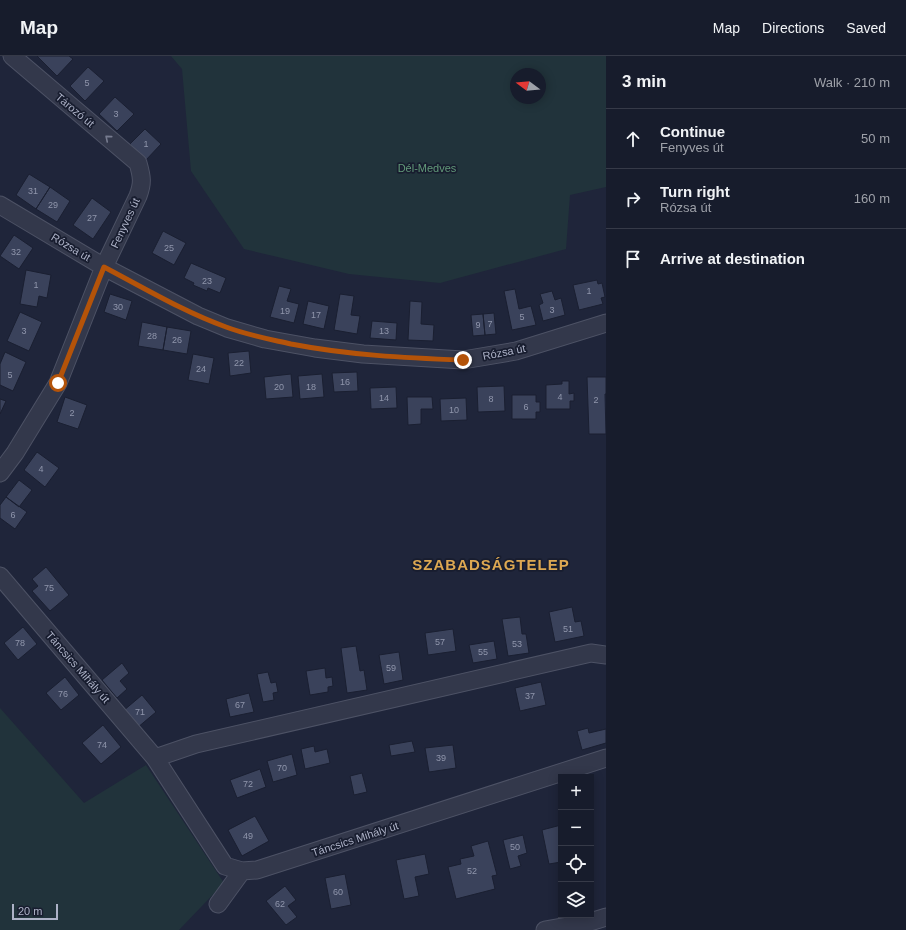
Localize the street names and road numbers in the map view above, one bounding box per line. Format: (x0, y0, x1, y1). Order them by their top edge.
street label: Tározó út (53, 90, 97, 130)
street label: Fenyves út (108, 196, 142, 250)
street label: Rózsa út (49, 231, 93, 263)
street label: Rózsa út (482, 342, 526, 362)
street label: Táncsics Mihály út (44, 629, 112, 705)
street label: Táncsics Mihály út (310, 819, 400, 859)

